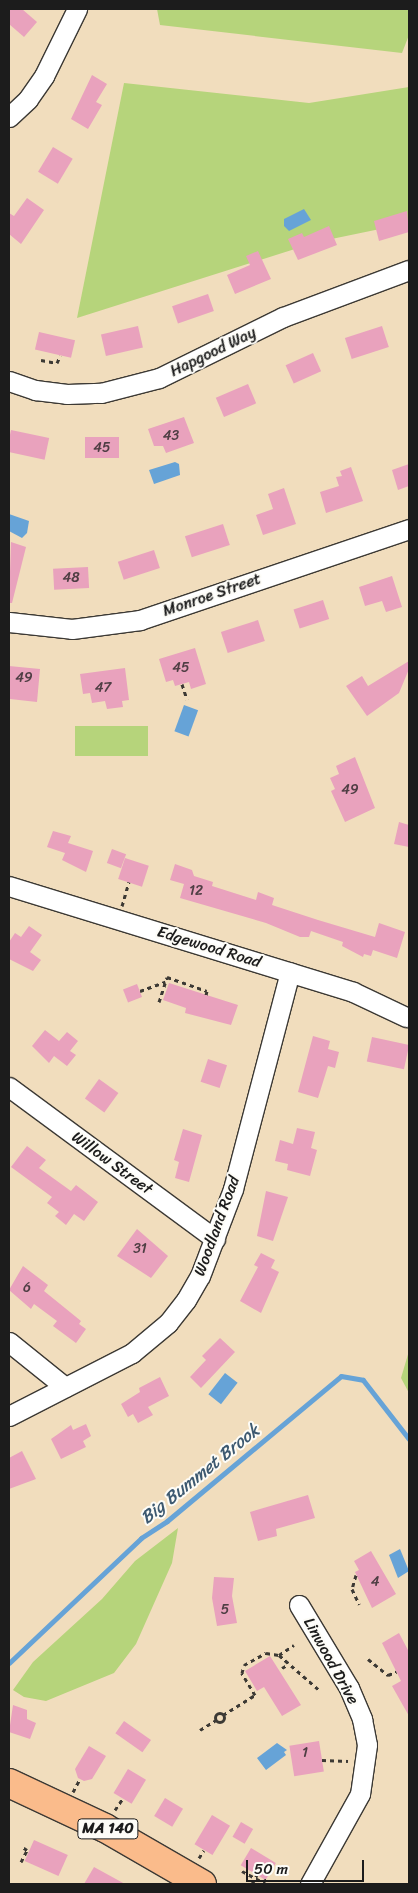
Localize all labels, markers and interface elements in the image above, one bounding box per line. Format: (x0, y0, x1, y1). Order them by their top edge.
street label: Hapgood Way (167, 323, 259, 381)
house number: 43 (163, 428, 179, 444)
house number: 45 (93, 440, 111, 456)
street label: Monroe Street (160, 569, 264, 621)
house number: 48 (62, 570, 80, 586)
house number: 45 (172, 660, 190, 676)
house number: 49 (15, 670, 33, 686)
house number: 47 (95, 680, 111, 696)
house number: 49 (341, 782, 359, 798)
house number: 12 (189, 883, 203, 899)
street label: Edgewood Road (155, 922, 263, 972)
street label: Willow Street (68, 1127, 156, 1199)
street label: Woodland Road (190, 1173, 244, 1279)
house number: 31 (133, 1241, 147, 1257)
house number: 6 (23, 1280, 31, 1296)
water label: Big Bummet Brook (136, 1420, 264, 1528)
house number: 4 (371, 1574, 379, 1590)
house number: 5 (221, 1602, 229, 1618)
street label: Linwood Drive (299, 1614, 363, 1708)
house number: 1 (302, 1745, 308, 1761)
road number: MA 140 (77, 1816, 139, 1842)
scale bar (248, 1850, 366, 1882)
text: 50 m (254, 1856, 288, 1882)

